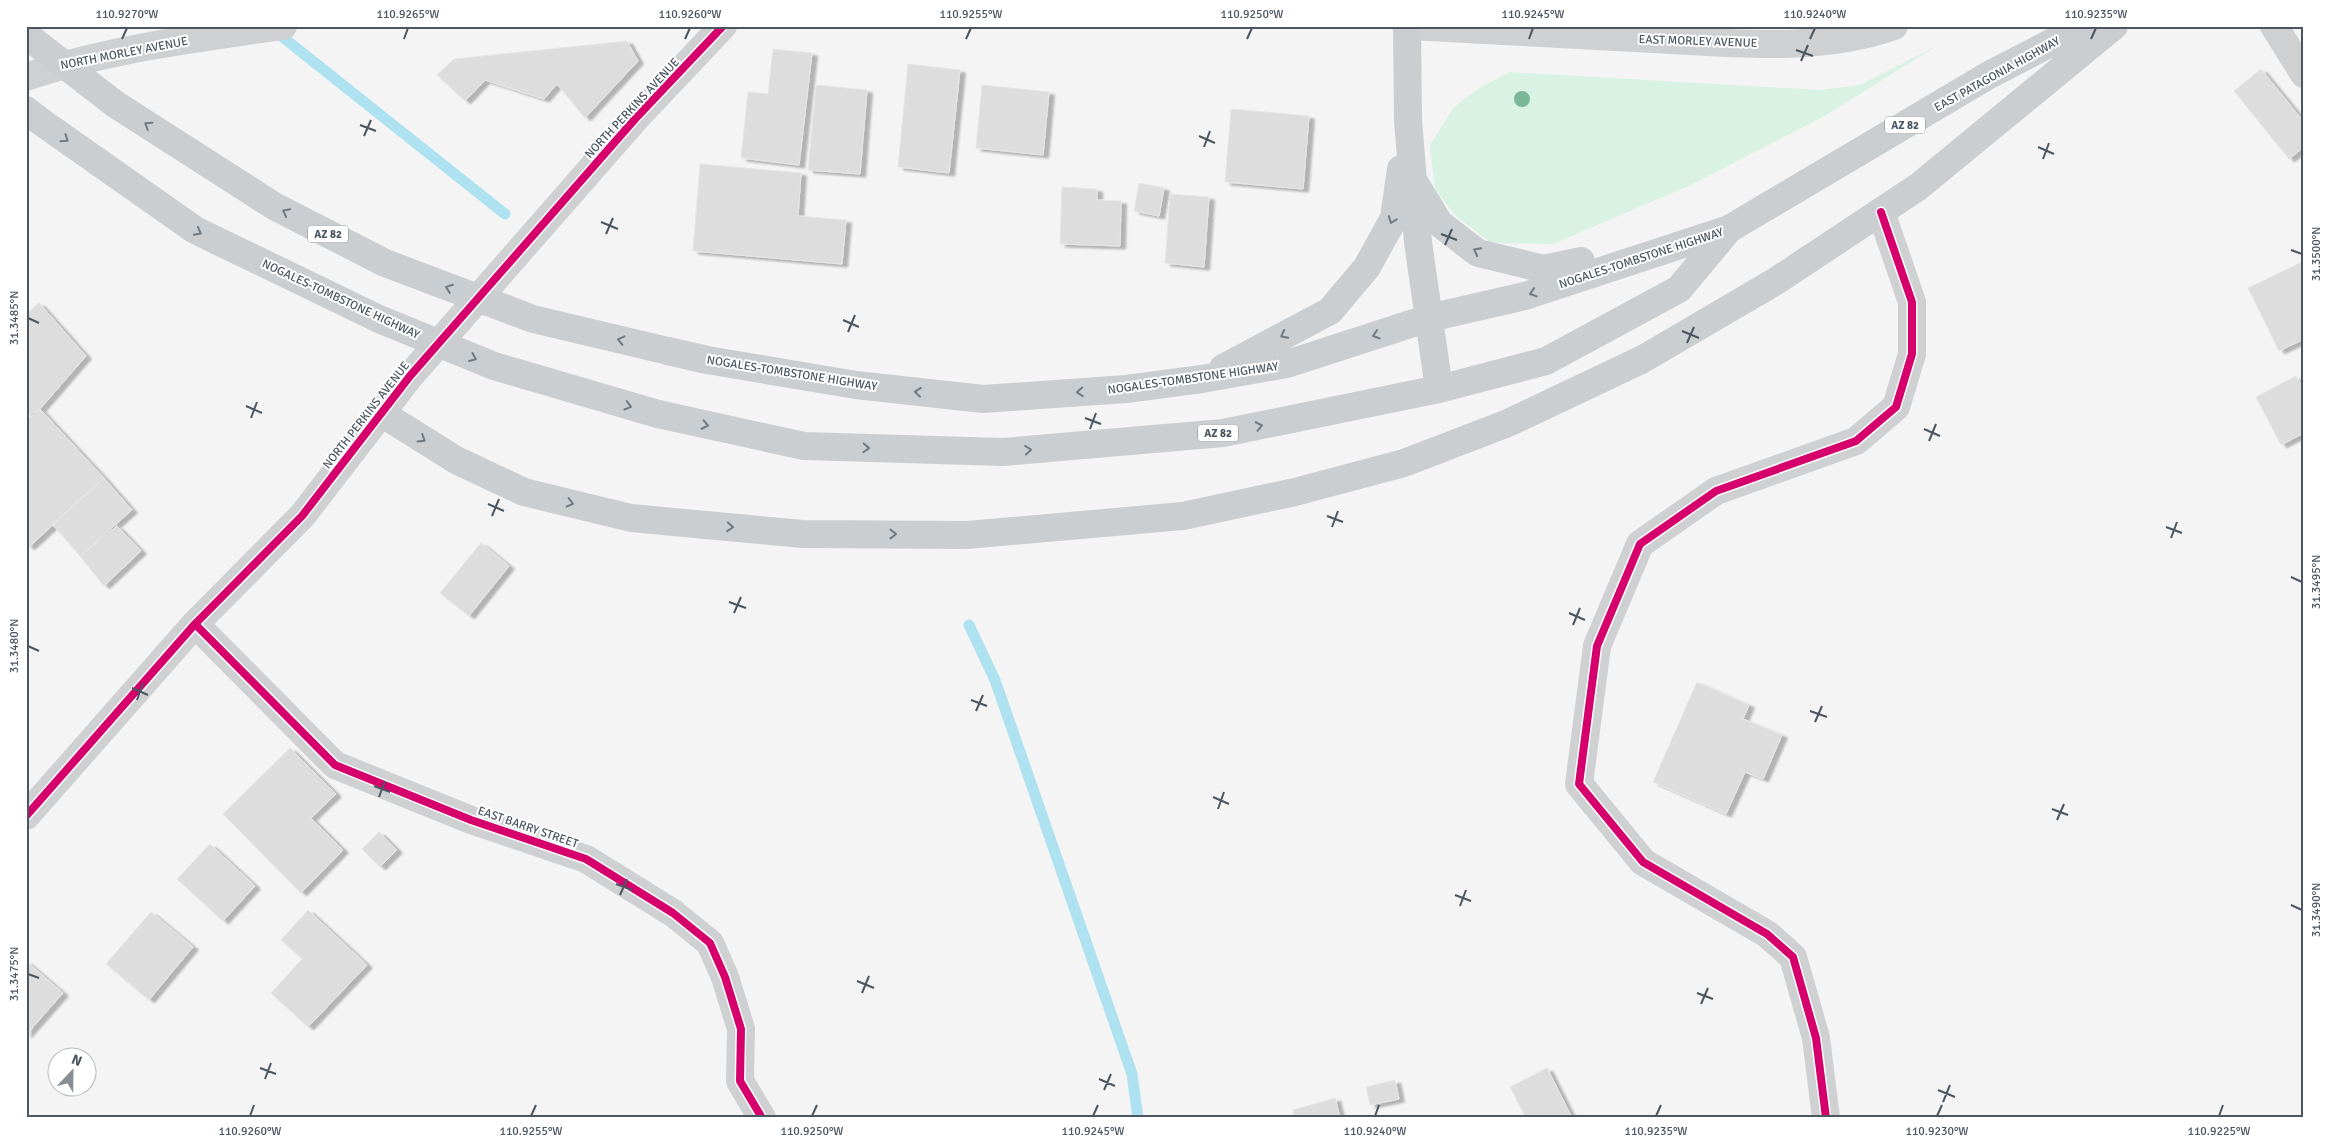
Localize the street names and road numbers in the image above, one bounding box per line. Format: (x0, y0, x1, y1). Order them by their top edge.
street label: EAST MORLEY AVENUE (1638, 32, 1758, 51)
street label: NORTH MORLEY AVENUE (59, 34, 189, 73)
street label: EAST PATAGONIA HIGHWAY (1932, 34, 2063, 115)
street label: NORTH PERKINS AVENUE (582, 55, 683, 162)
road number: AZ 82 (1885, 116, 1925, 134)
road number: AZ 82 (308, 225, 348, 242)
street label: NOGALES-TOMBSTONE HIGHWAY (1557, 225, 1725, 292)
street label: NOGALES-TOMBSTONE HIGHWAY (260, 256, 422, 343)
street label: NOGALES-TOMBSTONE HIGHWAY (706, 353, 878, 394)
street label: NORTH PERKINS AVENUE (320, 358, 413, 472)
street label: NOGALES-TOMBSTONE HIGHWAY (1107, 359, 1279, 398)
road number: AZ 82 (1198, 424, 1238, 442)
street label: EAST BARRY STREET (476, 803, 580, 852)

